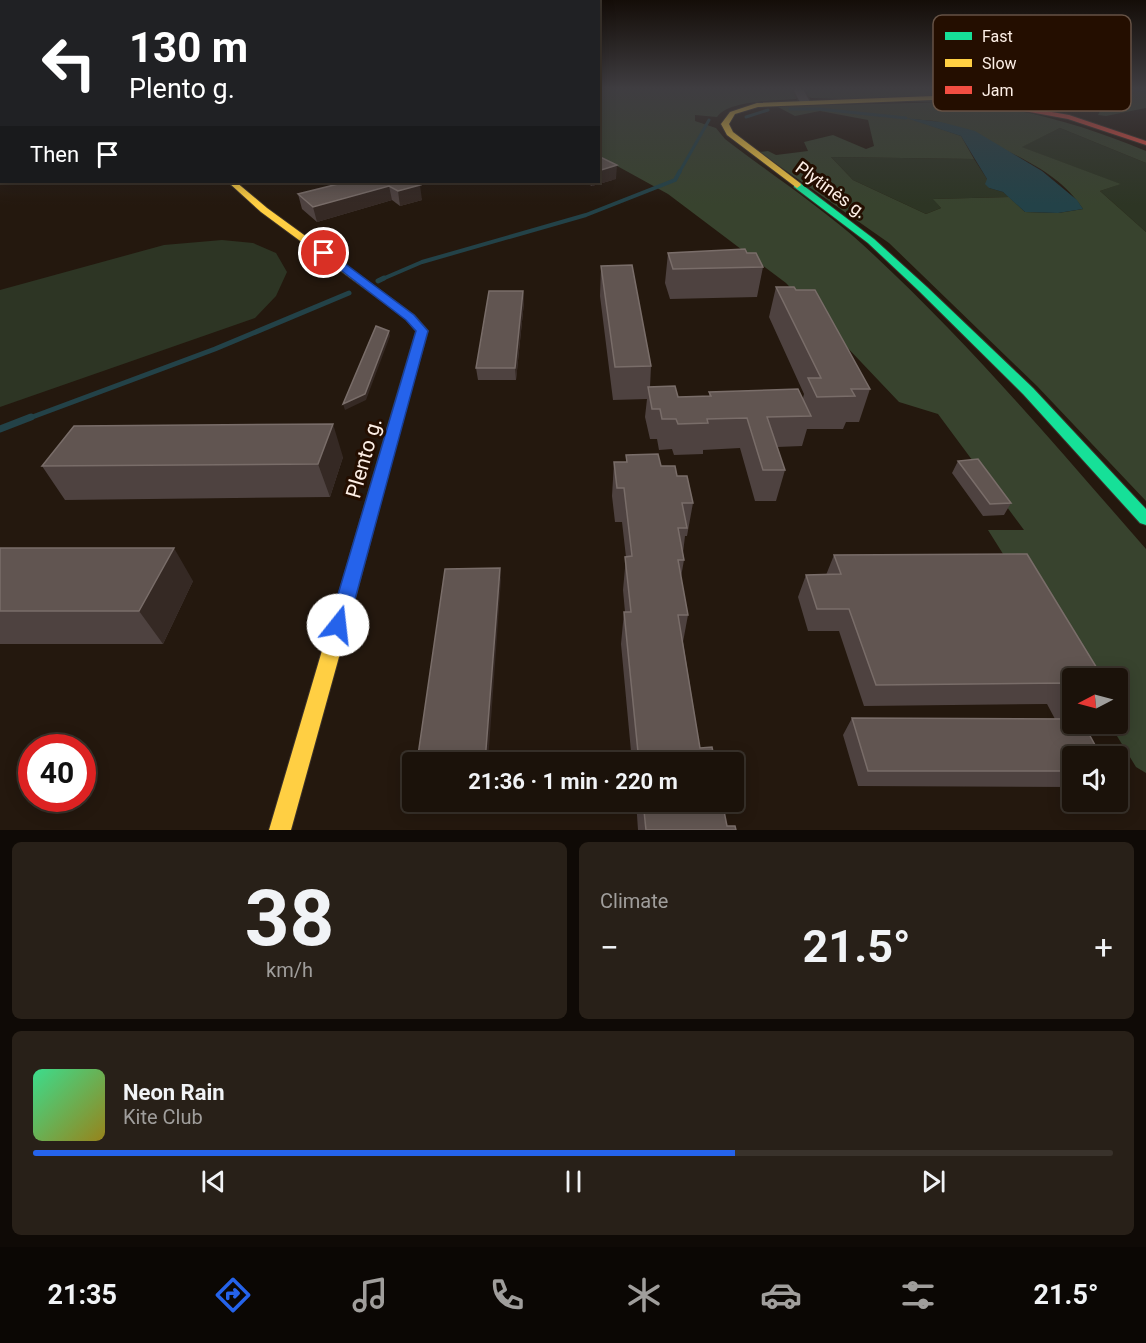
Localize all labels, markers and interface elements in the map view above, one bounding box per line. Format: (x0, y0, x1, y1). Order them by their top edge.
legend (933, 15, 1131, 111)
text: 130 m (129, 23, 248, 72)
icon: left (30, 24, 108, 102)
text: Fast (982, 27, 1013, 46)
text: Slow (982, 54, 1017, 73)
text: Plento g. (129, 73, 235, 105)
text: Jam (982, 81, 1014, 100)
icon: arrive (91, 138, 124, 171)
text: Then (30, 142, 79, 167)
street label: Plytinės g. (792, 157, 871, 222)
pin (298, 227, 349, 278)
icon: arrive (307, 236, 340, 269)
street label: Plento g. (341, 415, 387, 501)
position arrow (306, 593, 370, 657)
north arrow (1062, 668, 1128, 734)
map controls (1062, 668, 1128, 812)
speed limit sign: 40 (18, 734, 96, 812)
button: sound (1062, 746, 1128, 812)
text: 21:36 · 1 min · 220 m (468, 769, 678, 794)
text: 38 (245, 873, 334, 964)
text: Climate (600, 889, 668, 913)
text: 21.5° (803, 920, 911, 973)
text: − (600, 928, 619, 967)
text: + (1094, 928, 1113, 967)
text: km/h (266, 958, 313, 982)
text: Neon Rain (123, 1080, 225, 1105)
text: Kite Club (123, 1105, 203, 1129)
icon: previous (197, 1165, 230, 1198)
icon: pause (557, 1165, 590, 1198)
icon: next (917, 1165, 950, 1198)
icon: directions (212, 1274, 254, 1316)
icon: music (349, 1274, 391, 1316)
icon: phone (486, 1274, 528, 1316)
icon: climate (623, 1274, 665, 1316)
icon: car (760, 1274, 802, 1316)
icon: filters (897, 1274, 939, 1316)
text: 21:35 (47, 1279, 117, 1311)
text: 21.5° (1034, 1279, 1098, 1311)

